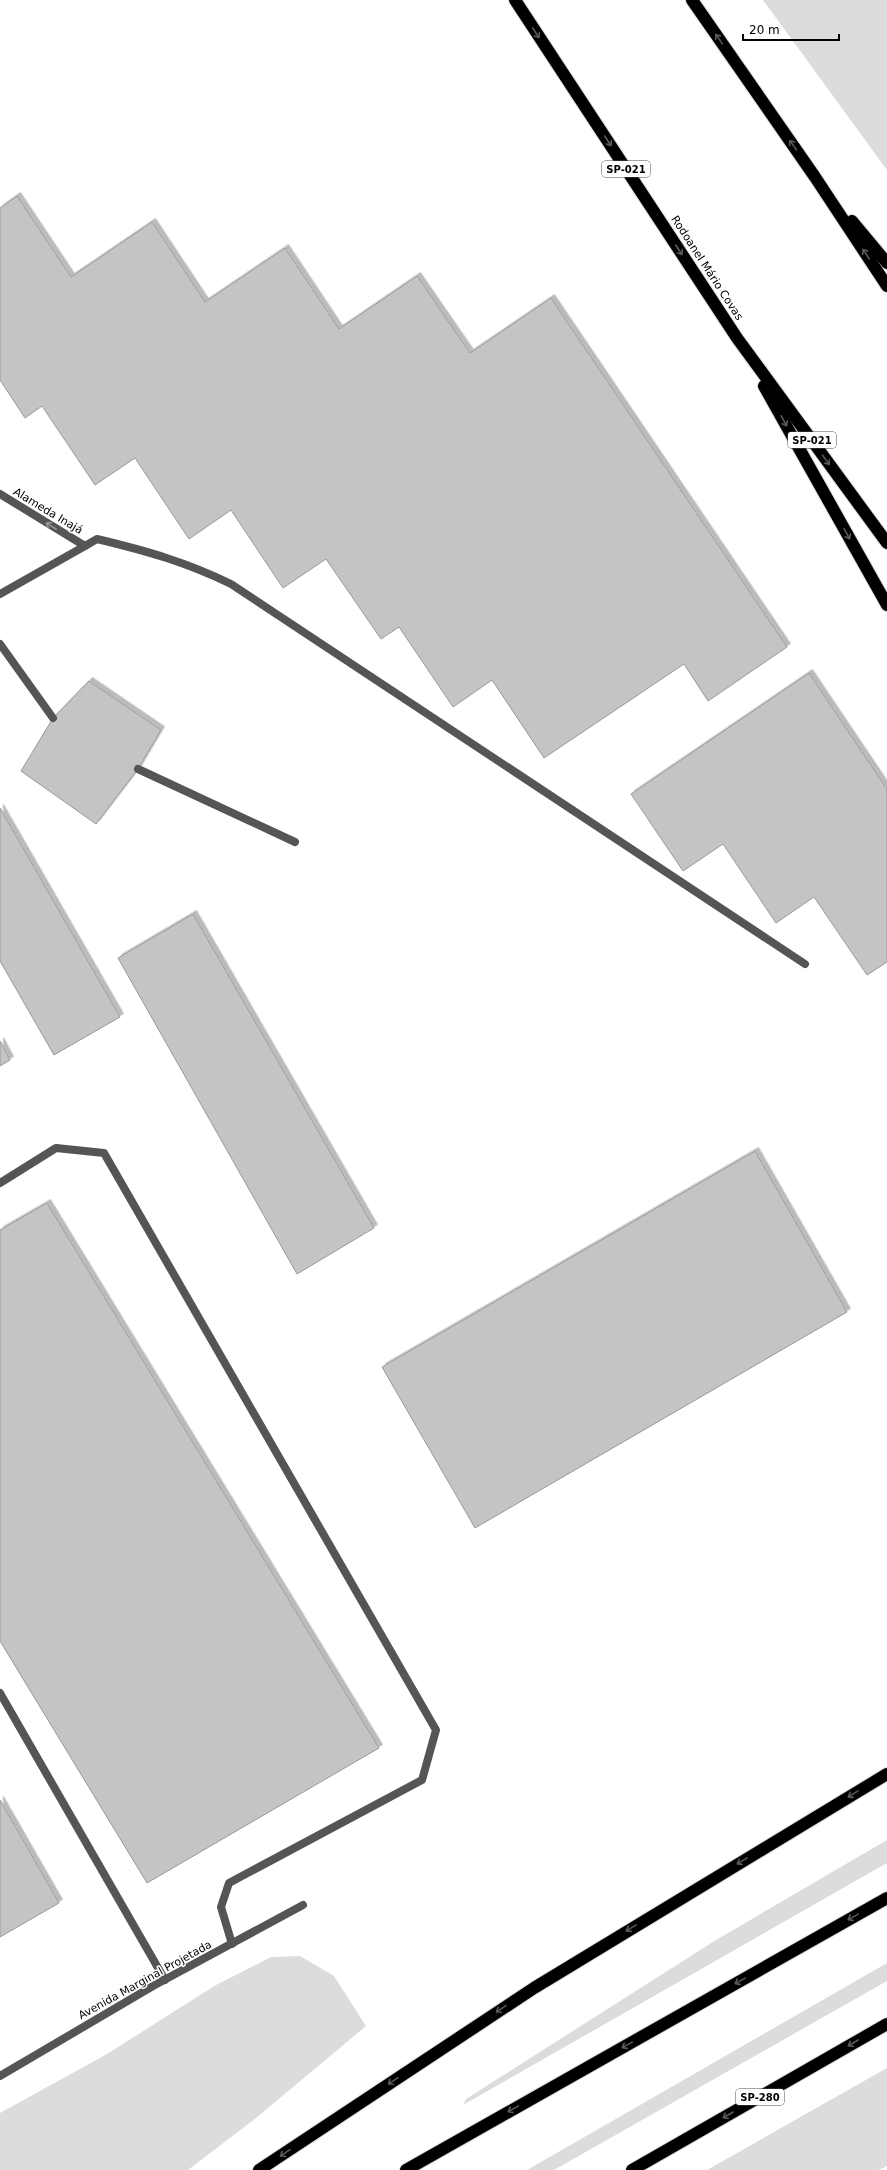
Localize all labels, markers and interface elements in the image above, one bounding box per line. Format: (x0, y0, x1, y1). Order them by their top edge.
scale bar (743, 16, 839, 42)
text: 20 m (749, 23, 780, 37)
one-way arrow (532, 27, 540, 38)
one-way arrow (715, 33, 723, 44)
one-way arrow (604, 135, 612, 146)
one-way arrow (789, 140, 797, 151)
road number: SP-021 (602, 161, 650, 177)
street label: Rodoanel Mário Covas (668, 213, 746, 323)
one-way arrow (675, 244, 683, 255)
one-way arrow (861, 248, 870, 259)
one-way arrow (780, 415, 788, 427)
road number: SP-021 (788, 432, 836, 448)
one-way arrow (822, 454, 830, 465)
street label: Alameda Inajá (11, 485, 85, 537)
one-way arrow (45, 521, 57, 529)
one-way arrow (844, 528, 852, 540)
one-way arrow (847, 1790, 859, 1798)
one-way arrow (736, 1857, 748, 1865)
one-way arrow (847, 1914, 859, 1922)
one-way arrow (625, 1925, 637, 1933)
street label: Avenida Marginal Projetada (76, 1938, 214, 2022)
one-way arrow (734, 1978, 746, 1986)
one-way arrow (496, 2005, 507, 2013)
one-way arrow (847, 2040, 859, 2048)
one-way arrow (621, 2042, 633, 2050)
one-way arrow (388, 2077, 399, 2085)
road number: SP-280 (736, 2089, 784, 2105)
one-way arrow (508, 2106, 520, 2113)
one-way arrow (722, 2112, 734, 2120)
one-way arrow (279, 2149, 290, 2157)

